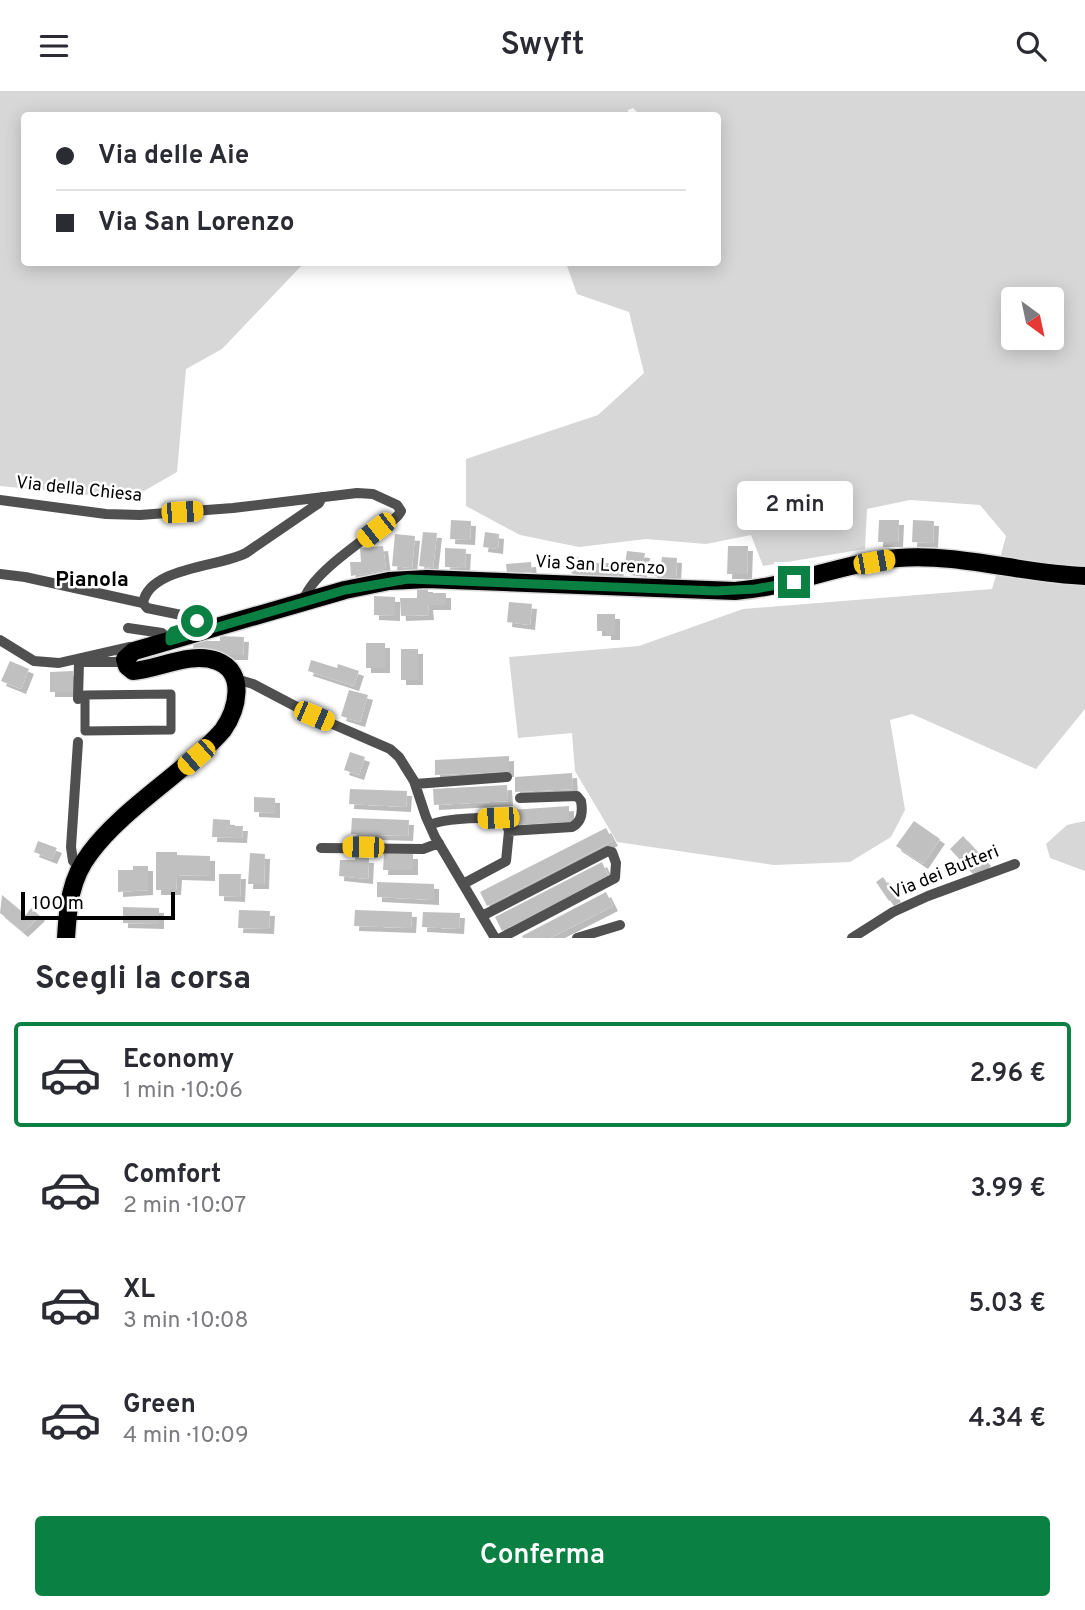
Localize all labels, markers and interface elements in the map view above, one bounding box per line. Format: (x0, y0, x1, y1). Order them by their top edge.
text: Swyft (501, 26, 584, 66)
icon: menu (35, 27, 73, 65)
icon: search (1012, 27, 1050, 65)
text: Via delle Aie (98, 140, 249, 173)
text: Via San Lorenzo (98, 207, 295, 240)
north arrow (1001, 287, 1064, 350)
map controls (1001, 287, 1064, 350)
street label: Via della Chiesa (15, 472, 143, 508)
callout: 2 min (736, 481, 852, 529)
text: 2 min (765, 491, 825, 520)
car (161, 500, 204, 524)
car (353, 509, 400, 551)
car (852, 548, 897, 576)
street label: Via San Lorenzo (534, 551, 666, 581)
route end (778, 566, 810, 598)
district label: Pianola (55, 567, 129, 594)
route start (181, 605, 213, 637)
car (291, 698, 338, 734)
car (174, 735, 219, 779)
car (477, 807, 520, 829)
car (342, 836, 385, 858)
street label: Via dei Butteri (887, 841, 1003, 905)
scale bar (21, 889, 175, 921)
text: 100 m (32, 892, 84, 916)
text: Scegli la corsa (35, 960, 251, 1000)
icon: car (39, 1043, 102, 1106)
text: Economy (123, 1044, 234, 1077)
text: 2.96 € (970, 1058, 1046, 1091)
text: 1 min · 10:06 (123, 1077, 243, 1106)
icon: car (39, 1158, 102, 1221)
text: Comfort (123, 1159, 221, 1192)
text: 3.99 € (970, 1173, 1046, 1206)
text: 2 min · 10:07 (123, 1192, 246, 1221)
icon: car (39, 1273, 102, 1336)
text: XL (123, 1274, 155, 1307)
text: 5.03 € (969, 1288, 1046, 1321)
text: 3 min · 10:08 (123, 1307, 249, 1336)
icon: car (39, 1388, 102, 1451)
text: Green (123, 1389, 196, 1422)
text: 4.34 € (968, 1403, 1046, 1436)
text: 4 min · 10:09 (123, 1422, 249, 1451)
button: Conferma (35, 1516, 1050, 1596)

